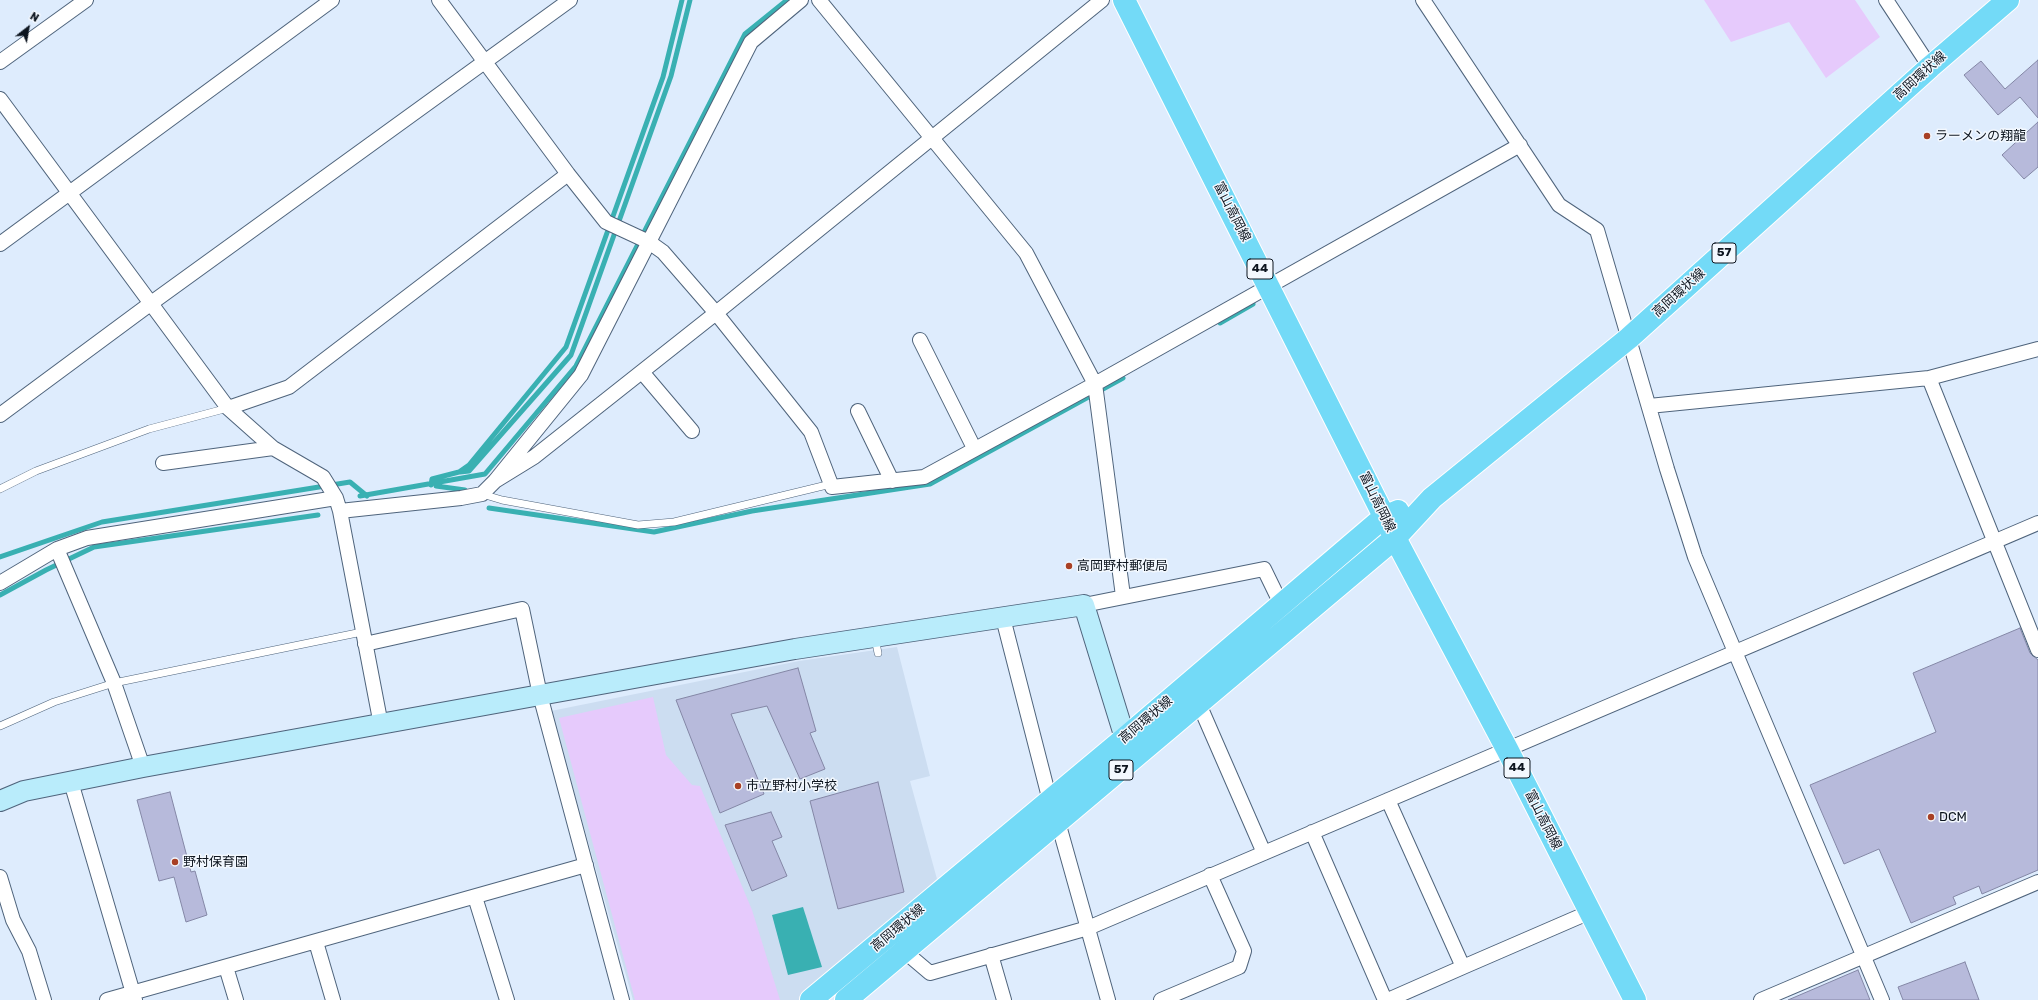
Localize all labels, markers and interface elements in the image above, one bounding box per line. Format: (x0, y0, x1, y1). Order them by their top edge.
north arrow (8, 8, 48, 48)
text: N (28, 10, 41, 25)
street label: 高岡環状線 (1891, 48, 1949, 104)
place label: ラーメンの翔龍 (1935, 128, 2026, 144)
marker: ラーメンの翔龍 (1922, 131, 1932, 141)
street label: 富山高岡線 (1210, 180, 1254, 244)
road number: 57 (1712, 243, 1736, 263)
road number: 44 (1247, 259, 1273, 279)
street label: 高岡環状線 (1650, 265, 1708, 321)
street label: 富山高岡線 (1356, 469, 1398, 535)
place label: 高岡野村郵便局 (1077, 558, 1168, 574)
marker: 高岡野村郵便局 (1064, 561, 1074, 571)
street label: 高岡環状線 (1116, 693, 1176, 747)
road number: 44 (1504, 758, 1530, 778)
road number: 57 (1109, 760, 1133, 780)
place label: 市立野村小学校 (746, 778, 837, 794)
marker: 市立野村小学校 (733, 781, 743, 791)
street label: 富山高岡線 (1521, 788, 1565, 852)
place label: DCM (1939, 809, 1967, 825)
marker: DCM (1926, 812, 1936, 822)
place label: 野村保育園 (183, 854, 248, 870)
marker: 野村保育園 (170, 857, 180, 867)
street label: 高岡環状線 (868, 901, 928, 955)

